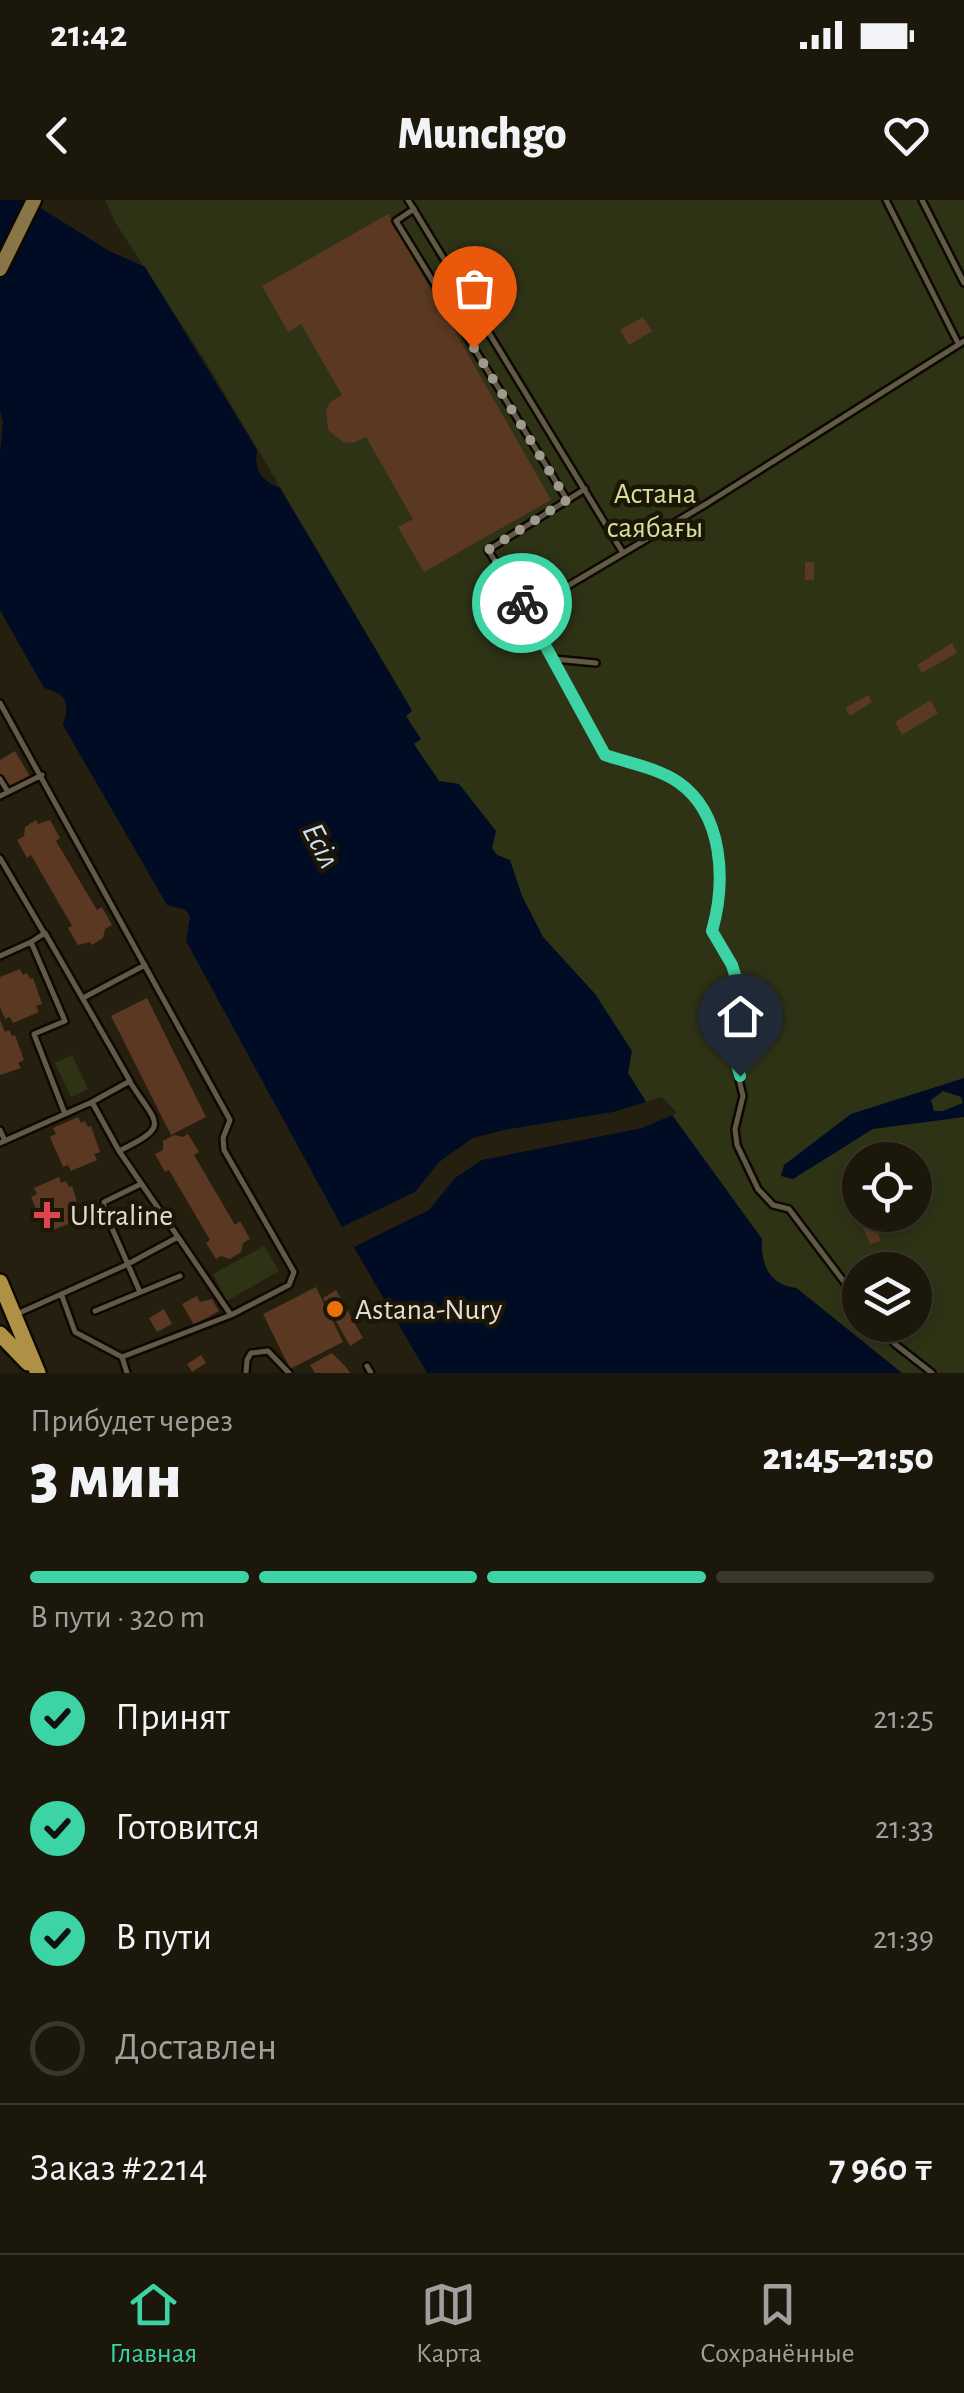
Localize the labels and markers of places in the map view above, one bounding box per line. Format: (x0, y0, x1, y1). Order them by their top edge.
pin (432, 246, 517, 349)
pin (698, 974, 783, 1077)
place label: Ultraline (70, 1201, 173, 1231)
marker: Ultraline (34, 1202, 60, 1228)
place label: Astana-Nury (355, 1295, 502, 1325)
marker: Astana-Nury (324, 1298, 346, 1320)

